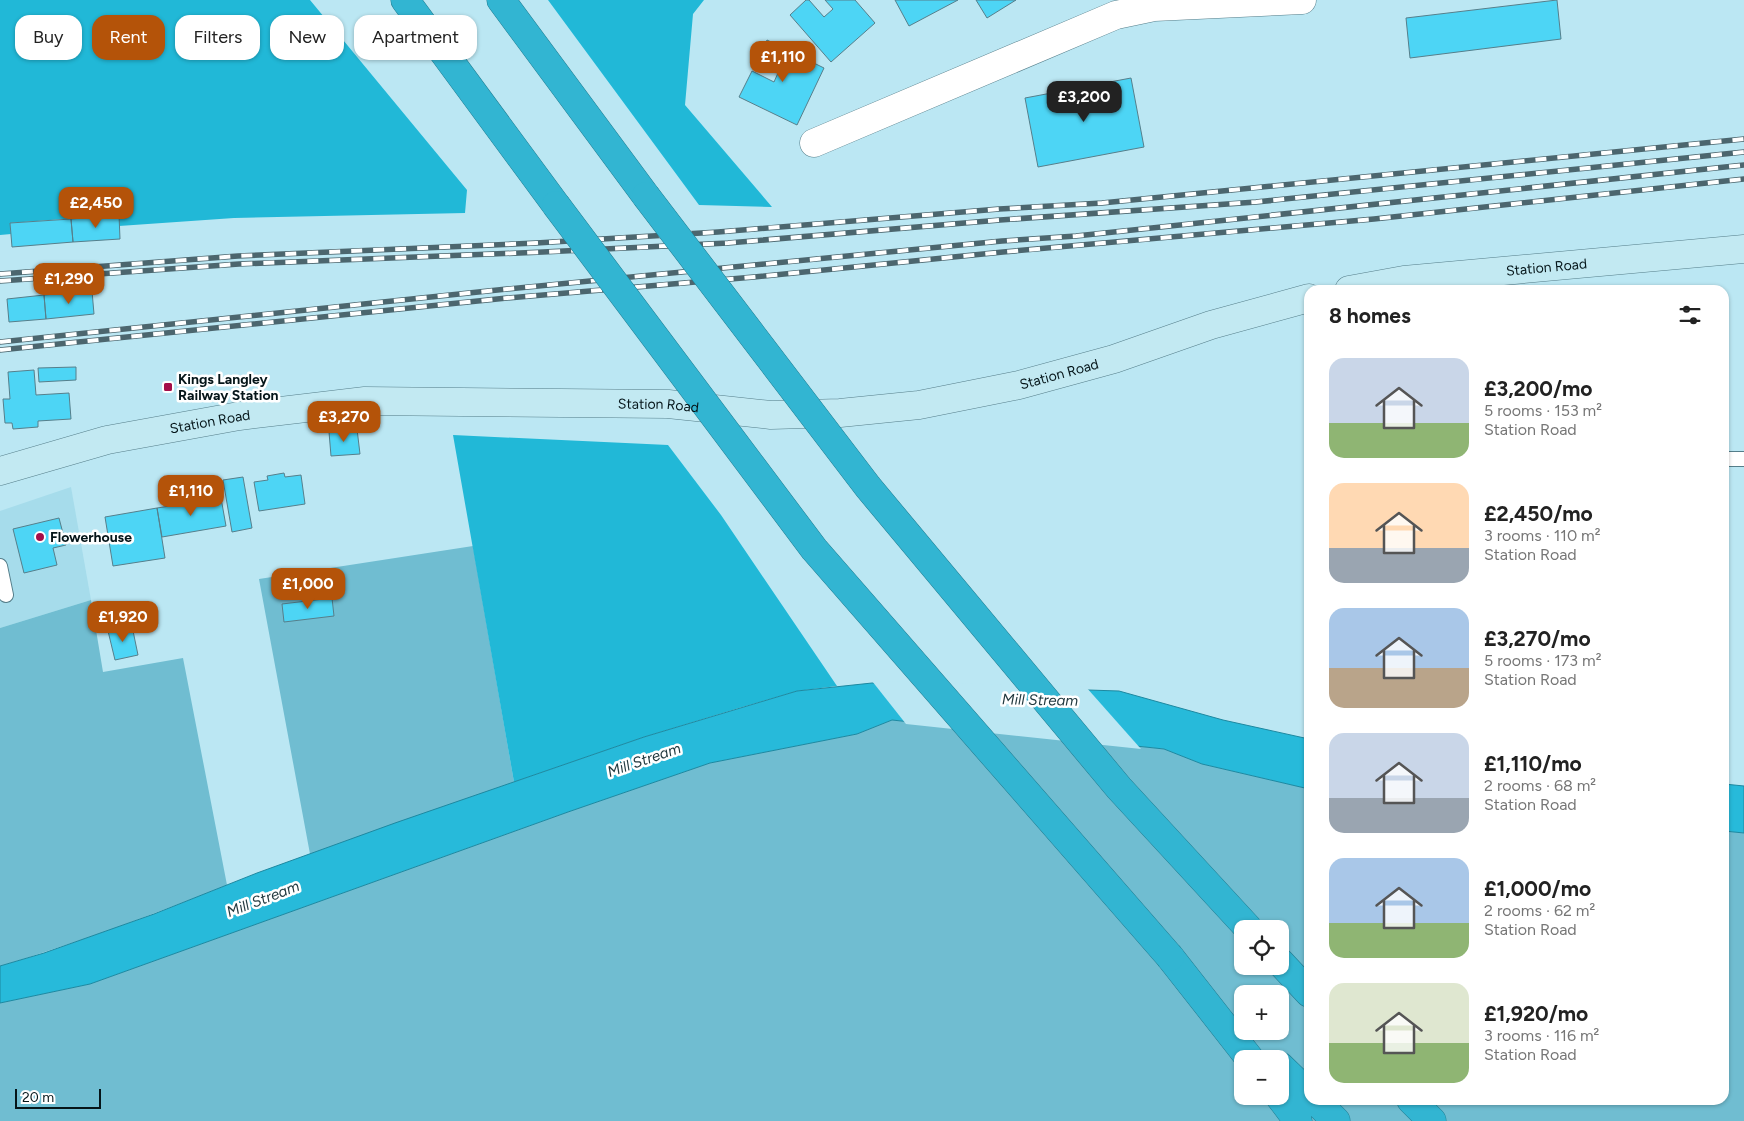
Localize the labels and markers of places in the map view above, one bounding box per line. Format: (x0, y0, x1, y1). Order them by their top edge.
pin: £1,110 (742, 41, 824, 83)
pin: £3,200 (1043, 80, 1125, 123)
pin: £2,450 (55, 186, 137, 229)
pin: £1,290 (28, 262, 110, 305)
place label: Kings Langley Railway Station (178, 371, 279, 404)
marker: Kings Langley Railway Station (162, 381, 174, 393)
pin: £3,270 (303, 400, 385, 443)
pin: £1,110 (150, 474, 232, 517)
place label: Flowerhouse (50, 529, 132, 546)
marker: Flowerhouse (34, 531, 46, 543)
pin: £1,000 (267, 568, 349, 610)
pin: £1,920 (82, 600, 164, 643)

